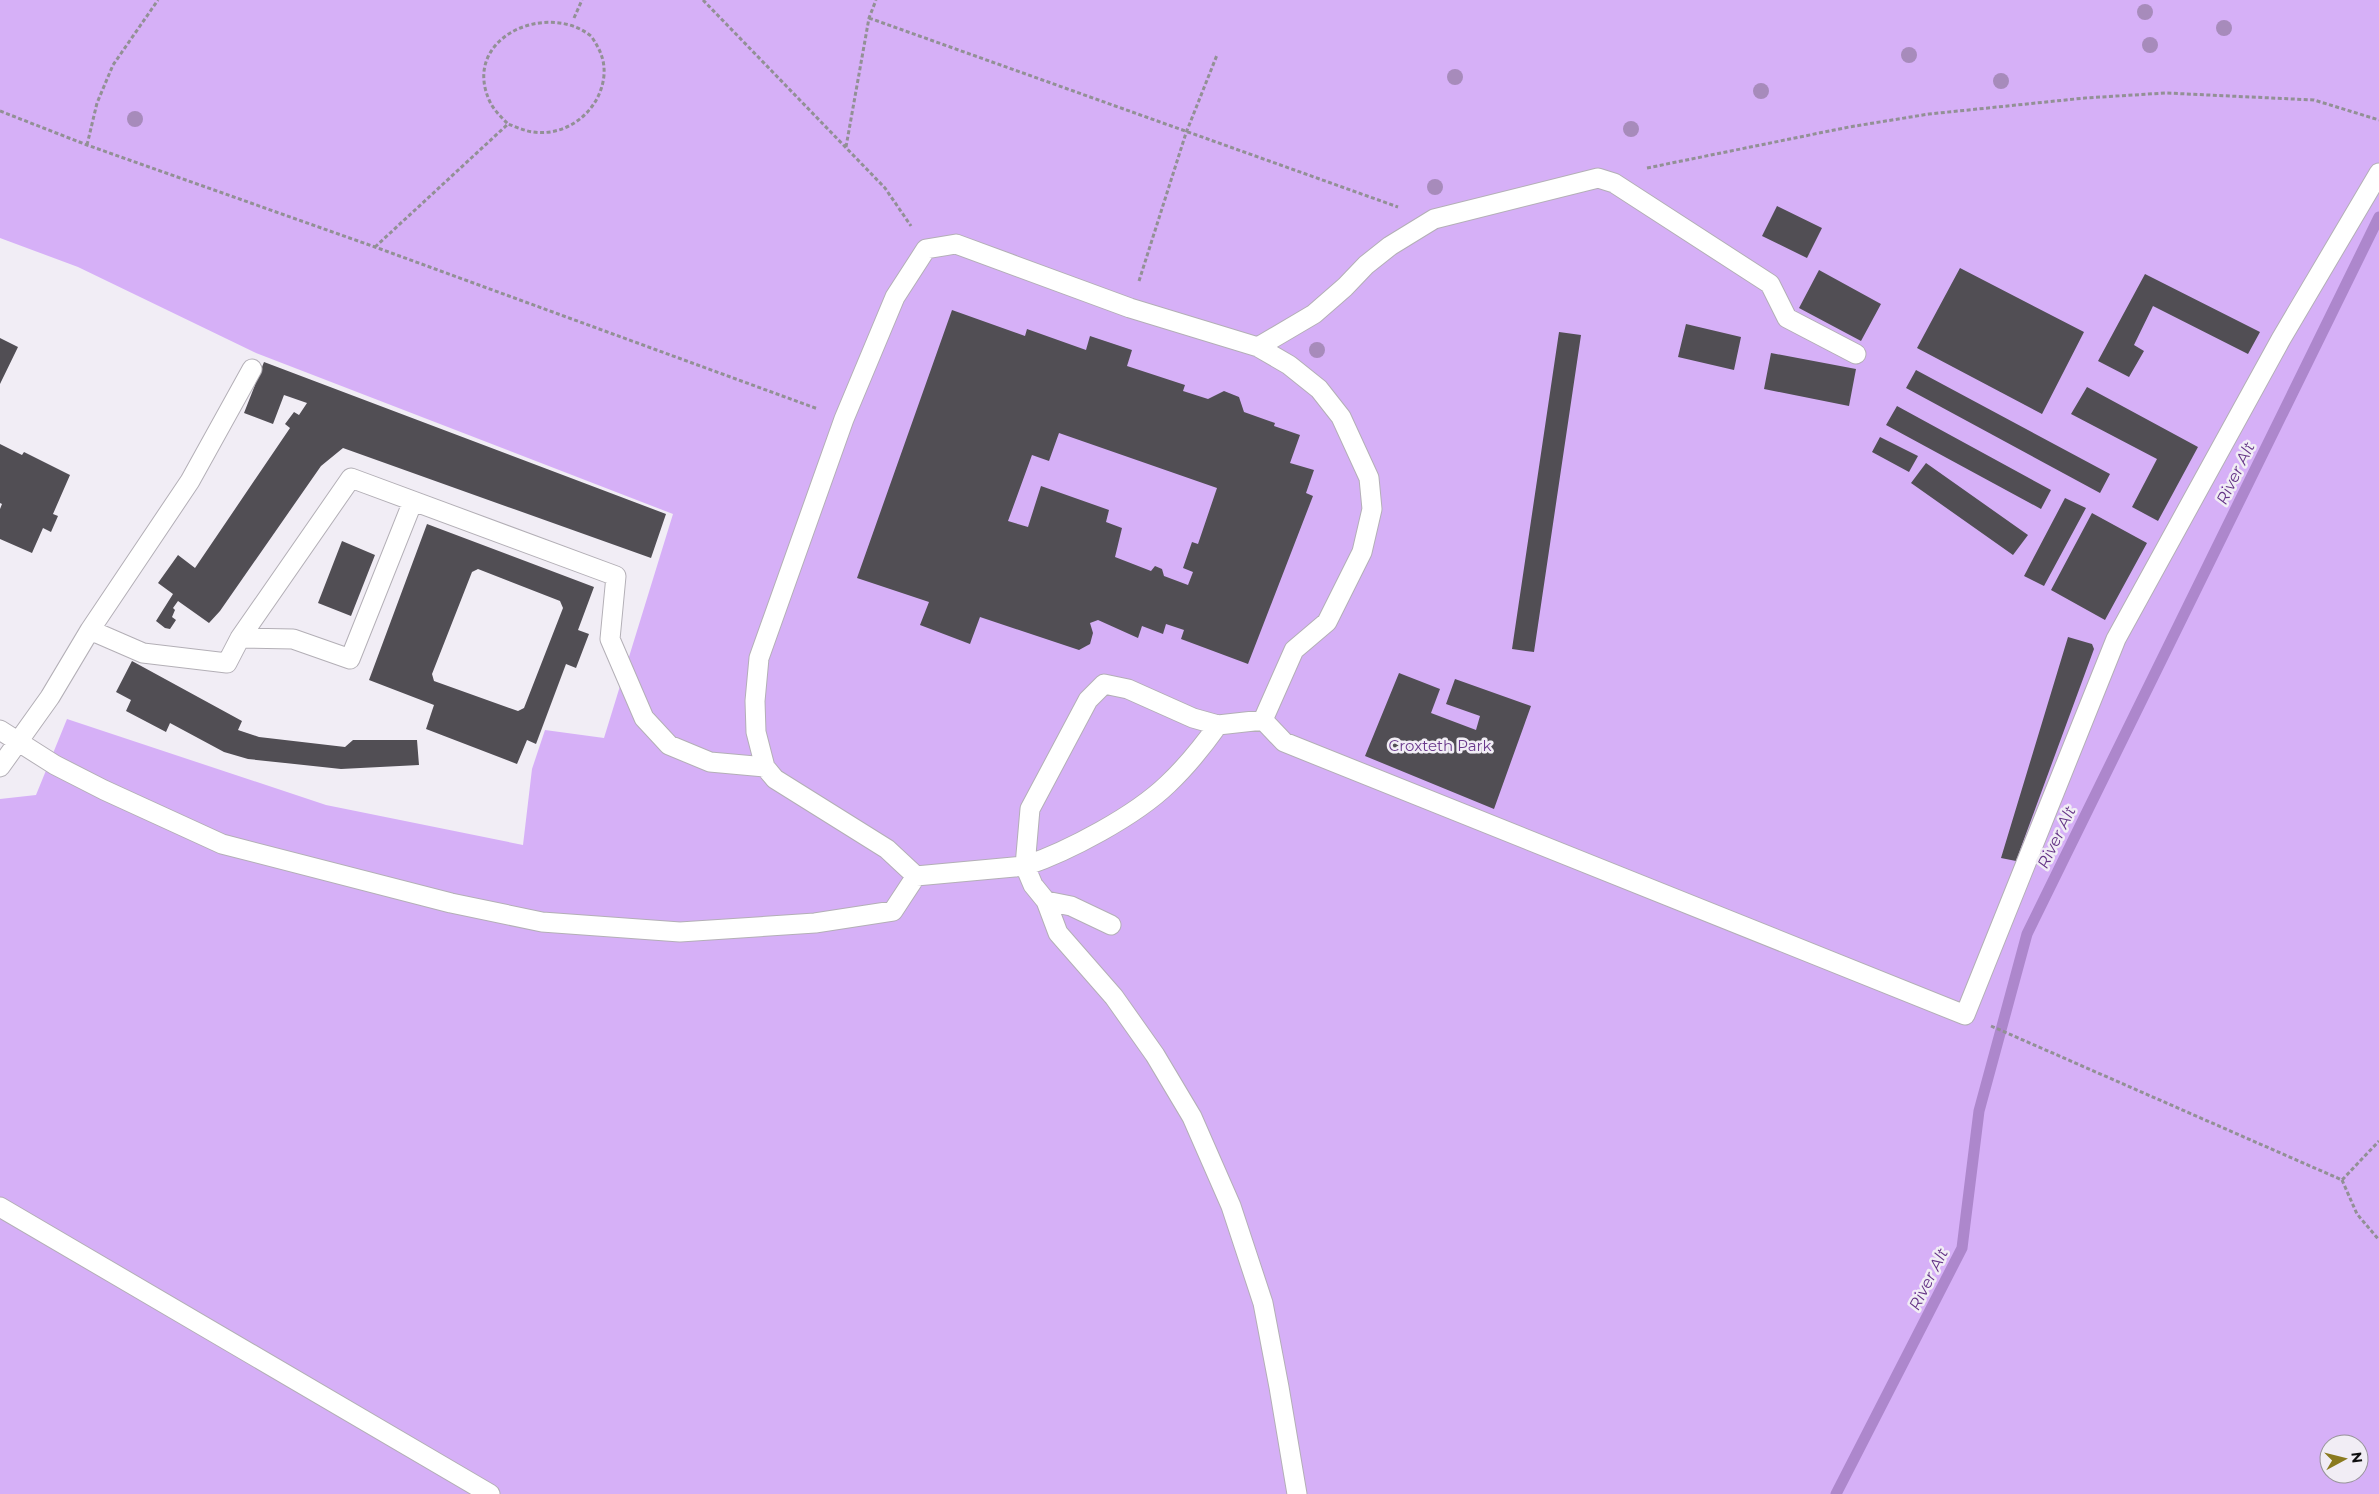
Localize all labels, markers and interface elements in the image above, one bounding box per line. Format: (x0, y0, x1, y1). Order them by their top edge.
water label: River Alt (2212, 439, 2259, 507)
park label: Croxteth Park (1389, 736, 1491, 755)
water label: River Alt (2033, 803, 2080, 871)
water label: River Alt (1905, 1245, 1952, 1313)
north arrow (2319, 1434, 2369, 1484)
text: N (2347, 1451, 2367, 1464)

